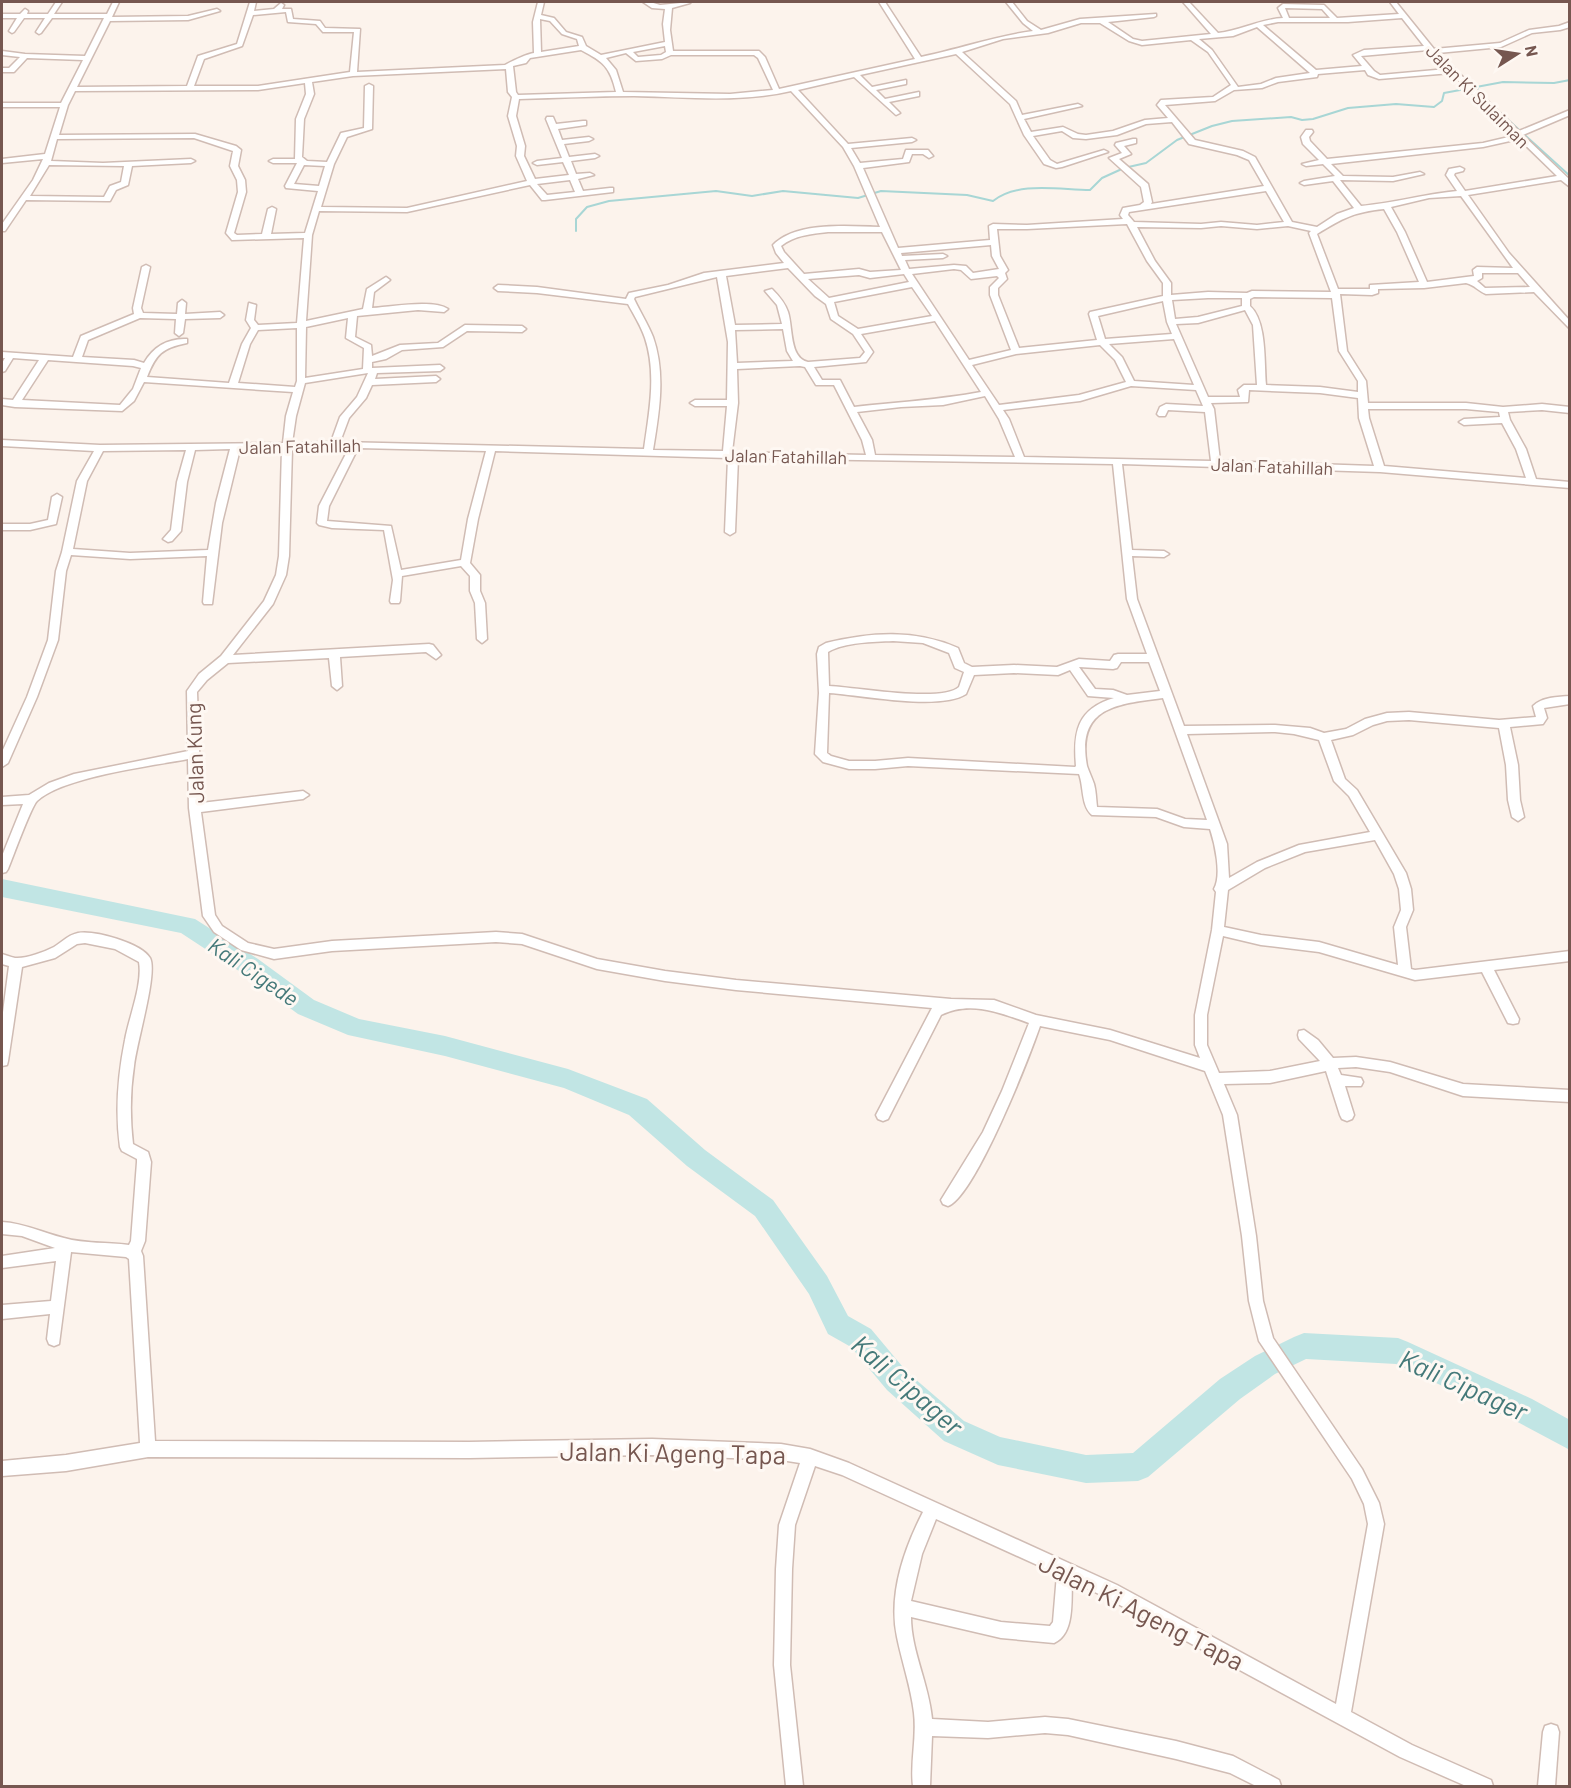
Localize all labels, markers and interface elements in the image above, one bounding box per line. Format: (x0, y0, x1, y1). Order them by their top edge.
north arrow (1487, 24, 1547, 84)
street label: Jalan Ki Sulaiman (1422, 40, 1534, 152)
text: N (1522, 44, 1543, 58)
street label: Jalan Fatahillah (239, 434, 361, 458)
street label: Jalan Fatahillah (725, 444, 847, 468)
street label: Jalan Fatahillah (1211, 453, 1333, 479)
street label: Jalan Kung (180, 702, 208, 804)
water label: Kali Cigede (204, 931, 304, 1011)
water label: Kali Cipager (846, 1327, 971, 1442)
water label: Kali Cipager (1395, 1342, 1534, 1427)
street label: Jalan Ki Ageng Tapa (560, 1435, 786, 1469)
street label: Jalan Ki Ageng Tapa (1034, 1546, 1250, 1676)

